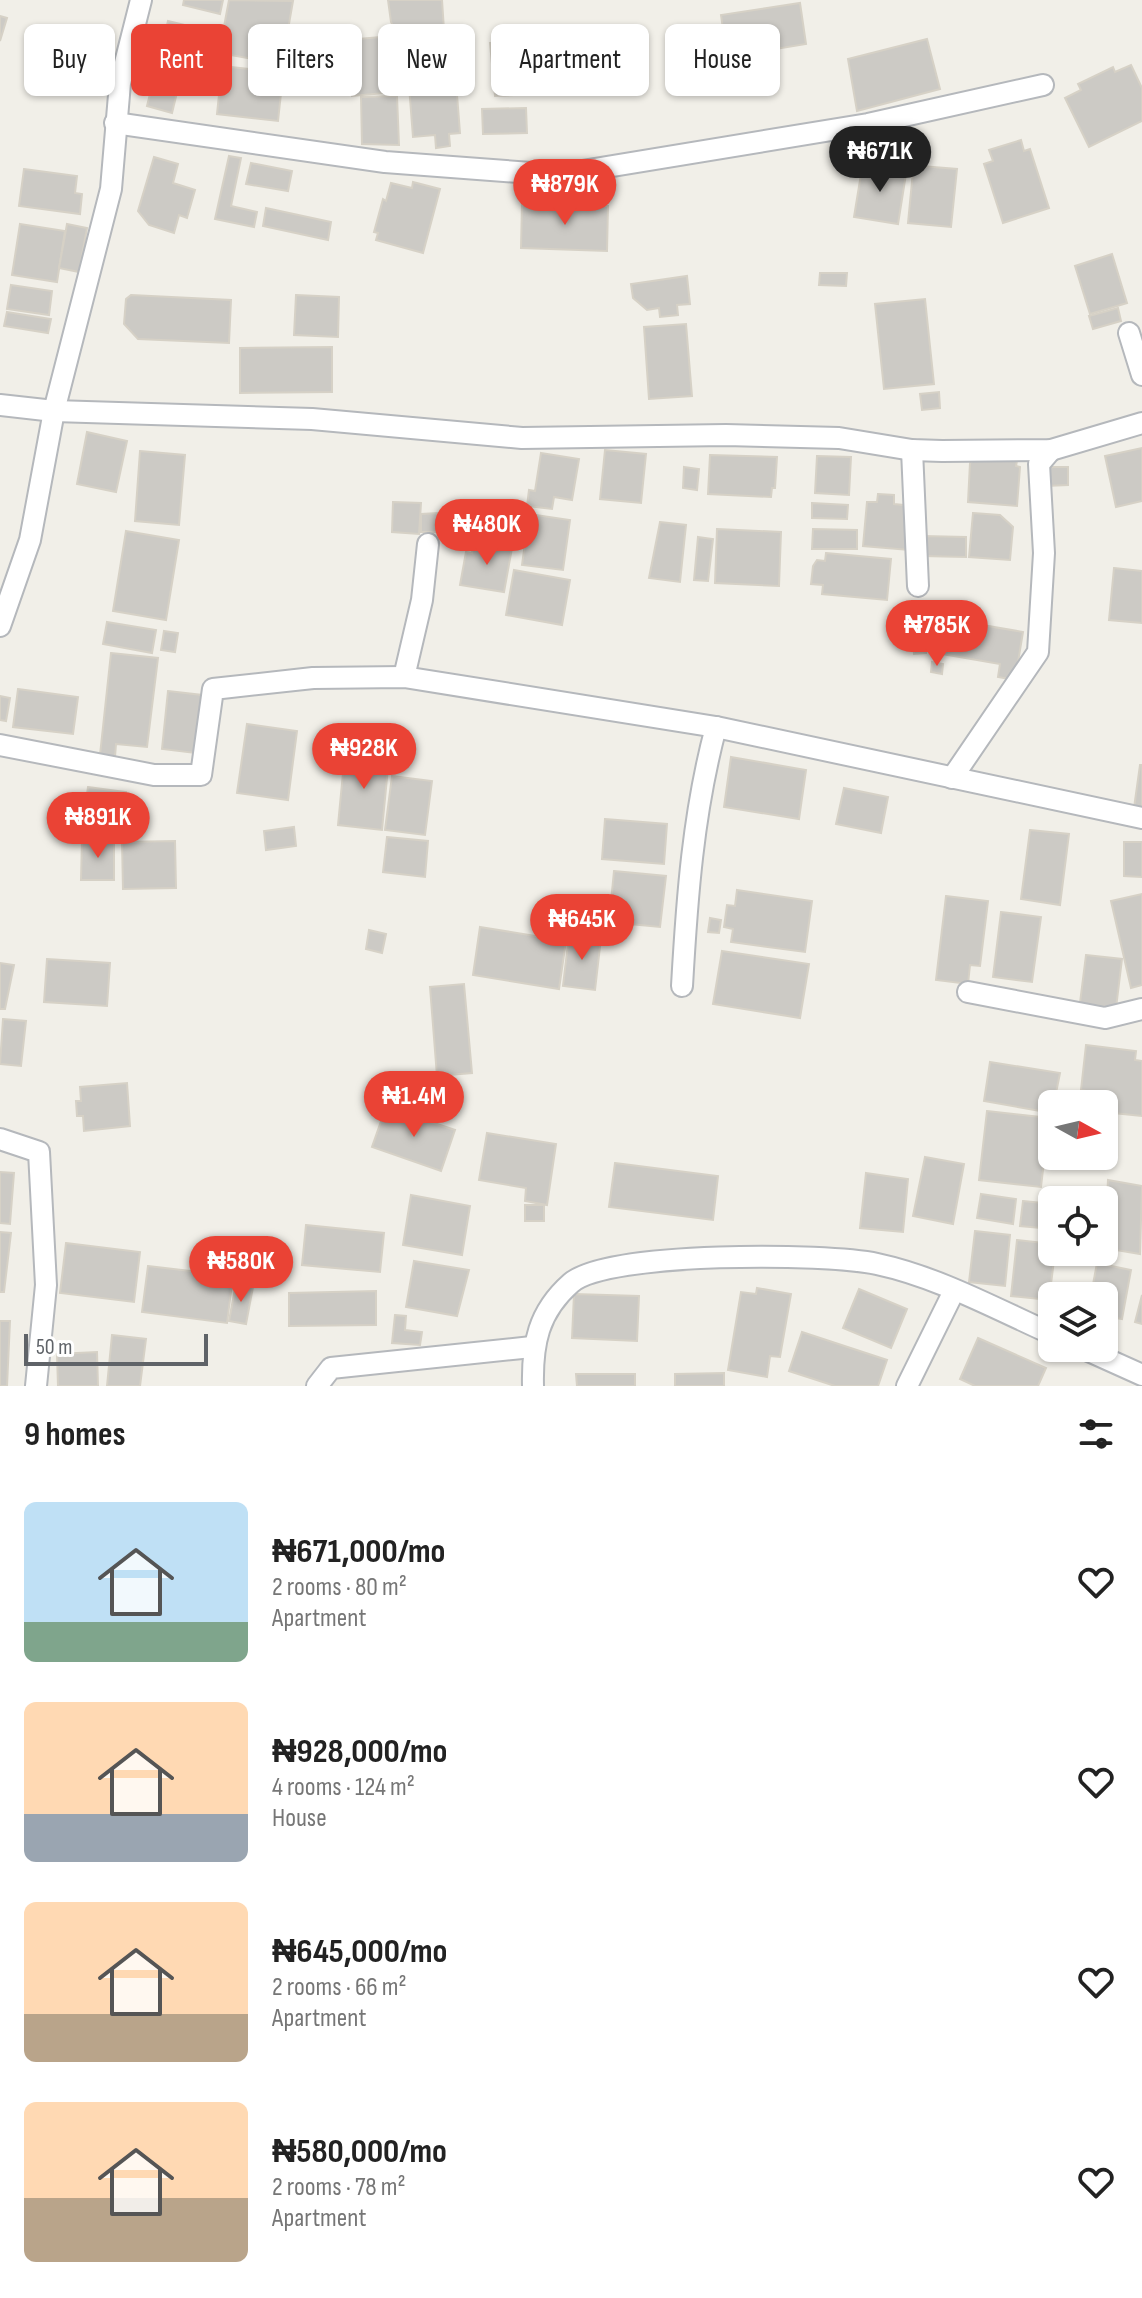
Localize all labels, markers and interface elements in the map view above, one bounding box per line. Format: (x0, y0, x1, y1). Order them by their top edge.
chip: Buy (24, 24, 115, 96)
chip: Rent (131, 24, 232, 96)
chip: Filters (248, 24, 362, 96)
chip: New (378, 24, 475, 96)
chip: Apartment (491, 24, 649, 96)
chip: House (665, 24, 780, 96)
pin: ₦671K (824, 126, 936, 194)
text: ₦671K (847, 136, 913, 167)
pin: ₦879K (509, 159, 621, 227)
text: ₦879K (531, 169, 599, 200)
pin: ₦480K (431, 499, 543, 567)
text: ₦480K (453, 509, 521, 540)
pin: ₦785K (881, 600, 993, 668)
text: ₦785K (904, 610, 970, 641)
pin: ₦928K (308, 723, 420, 791)
text: ₦928K (330, 733, 398, 764)
pin: ₦891K (42, 792, 154, 860)
text: ₦891K (65, 802, 131, 833)
pin: ₦645K (526, 894, 638, 962)
text: ₦645K (548, 904, 616, 935)
pin: ₦1.4M (358, 1071, 470, 1139)
text: ₦1.4M (382, 1081, 446, 1112)
north arrow (1038, 1090, 1118, 1170)
map controls (1038, 1090, 1118, 1362)
button: locate (1038, 1186, 1118, 1266)
pin: ₦580K (185, 1236, 297, 1304)
text: ₦580K (207, 1246, 275, 1277)
button: layers (1038, 1282, 1118, 1362)
scale bar (24, 1330, 208, 1366)
text: 50 m (36, 1334, 72, 1361)
icon: filters (1074, 1412, 1118, 1456)
text: 9 homes (24, 1414, 125, 1455)
text: ₦671,000/mo (272, 1531, 445, 1572)
icon: home (88, 1534, 184, 1630)
icon: heart (1074, 1560, 1118, 1604)
text: 2 rooms · 80 m² (272, 1572, 407, 1603)
text: Apartment (272, 1603, 366, 1634)
text: ₦928,000/mo (272, 1731, 447, 1772)
icon: home (88, 1734, 184, 1830)
icon: heart (1074, 1760, 1118, 1804)
text: 4 rooms · 124 m² (272, 1772, 415, 1803)
text: House (272, 1803, 327, 1834)
text: ₦645,000/mo (272, 1931, 447, 1972)
icon: home (88, 1934, 184, 2030)
icon: heart (1074, 1960, 1118, 2004)
text: 2 rooms · 66 m² (272, 1972, 407, 2003)
text: Apartment (272, 2003, 366, 2034)
text: ₦580,000/mo (272, 2131, 447, 2172)
icon: home (88, 2134, 184, 2230)
icon: heart (1074, 2160, 1118, 2204)
text: 2 rooms · 78 m² (272, 2172, 406, 2203)
text: Apartment (272, 2203, 366, 2234)

